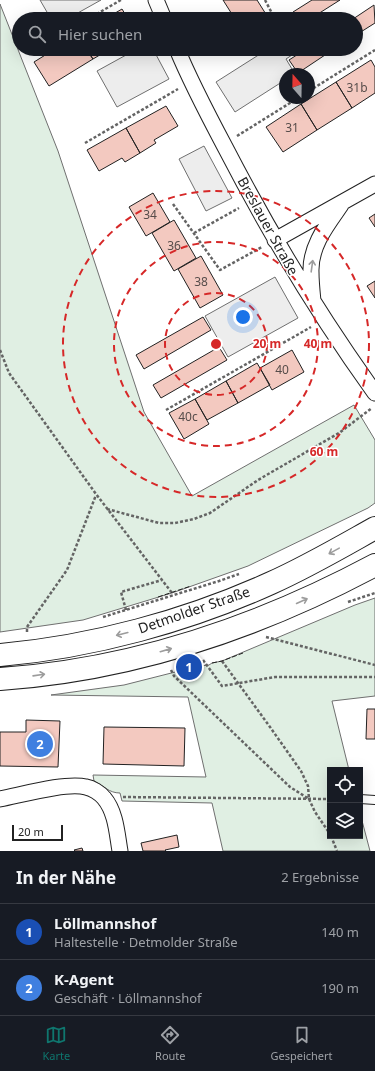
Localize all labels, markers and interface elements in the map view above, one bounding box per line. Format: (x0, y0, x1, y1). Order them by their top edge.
search box (12, 12, 363, 56)
icon: search (26, 23, 48, 45)
text: Hier suchen (58, 24, 142, 44)
north arrow (279, 68, 315, 104)
house number: 31b (346, 79, 368, 96)
house number: 31 (285, 119, 299, 136)
street label: Breslauer Straße (234, 173, 303, 278)
house number: 34 (143, 206, 157, 223)
house number: 36 (167, 237, 181, 254)
one-way arrow (308, 259, 316, 272)
house number: 38 (194, 273, 208, 290)
your location (233, 307, 253, 327)
text: 20 m (253, 335, 281, 352)
text: 40 m (304, 335, 332, 352)
centre of rings (209, 337, 223, 351)
house number: 40 (275, 361, 289, 378)
house number: 40c (178, 408, 198, 425)
text: 60 m (310, 443, 338, 460)
one-way arrow (328, 548, 340, 556)
street label: Detmolder Straße (135, 581, 252, 638)
one-way arrow (296, 597, 308, 604)
one-way arrow (116, 630, 129, 638)
one-way arrow (159, 646, 172, 653)
pin: 1 (176, 652, 202, 682)
one-way arrow (32, 671, 45, 679)
pin: 2 (27, 729, 53, 759)
map controls (327, 767, 363, 839)
button: locate (327, 767, 363, 803)
button: layers (327, 803, 363, 839)
scale bar (12, 823, 63, 842)
text: 20 m (18, 824, 44, 839)
text: In der Nähe (16, 866, 116, 889)
text: 2 Ergebnisse (281, 868, 359, 886)
text: Löllmannshof (54, 913, 156, 933)
text: 1 (25, 923, 33, 941)
text: 140 m (321, 923, 359, 941)
text: Haltestelle · Detmolder Straße (54, 933, 238, 951)
text: K-Agent (54, 969, 114, 989)
text: 2 (25, 979, 33, 997)
text: 190 m (321, 979, 359, 997)
text: Geschäft · Löllmannshof (54, 989, 202, 1007)
tab: Karte (42, 1024, 70, 1063)
tab: Route (155, 1024, 186, 1063)
tab: Gespeichert (270, 1024, 333, 1063)

